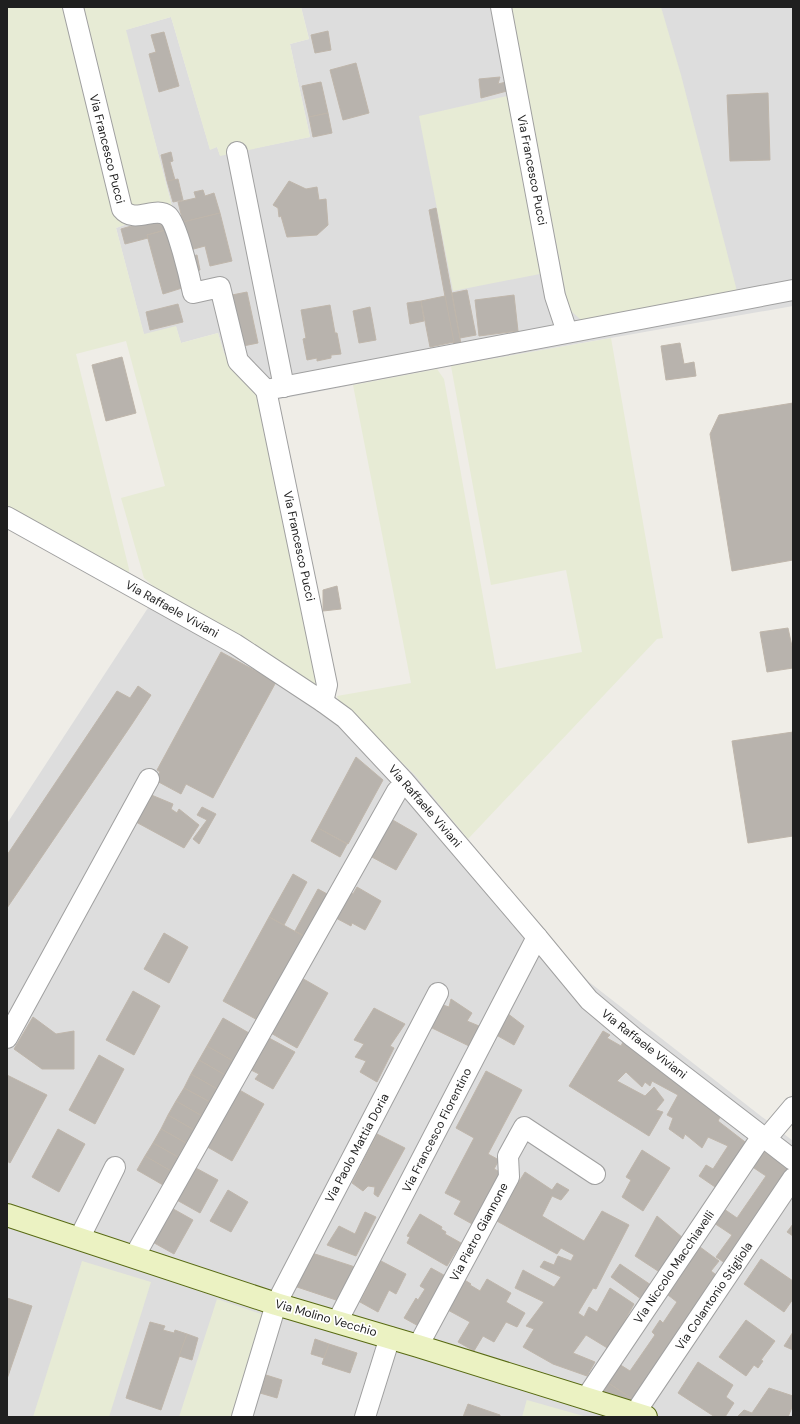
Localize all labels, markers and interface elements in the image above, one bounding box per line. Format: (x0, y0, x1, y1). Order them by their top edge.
street label: Via Francesco Pucci (86, 93, 128, 205)
street label: Via Francesco Pucci (513, 113, 551, 227)
street label: Via Francesco Pucci (280, 489, 319, 603)
street label: Via Raffaele Viviani (122, 577, 222, 641)
street label: Via Raffaele Viviani (385, 761, 465, 851)
street label: Via Raffaele Viviani (598, 1006, 690, 1083)
street label: Via Francesco Fiorentino (399, 1065, 475, 1195)
street label: Via Paolo Mattia Doria (321, 1091, 393, 1205)
street label: Via Pietro Giannone (446, 1180, 512, 1284)
street label: Via Niccolo Macchiavelli (630, 1207, 718, 1327)
street label: Via Colantonio Stigliola (672, 1239, 756, 1353)
street label: Via Molino Vecchio (273, 1296, 379, 1340)

